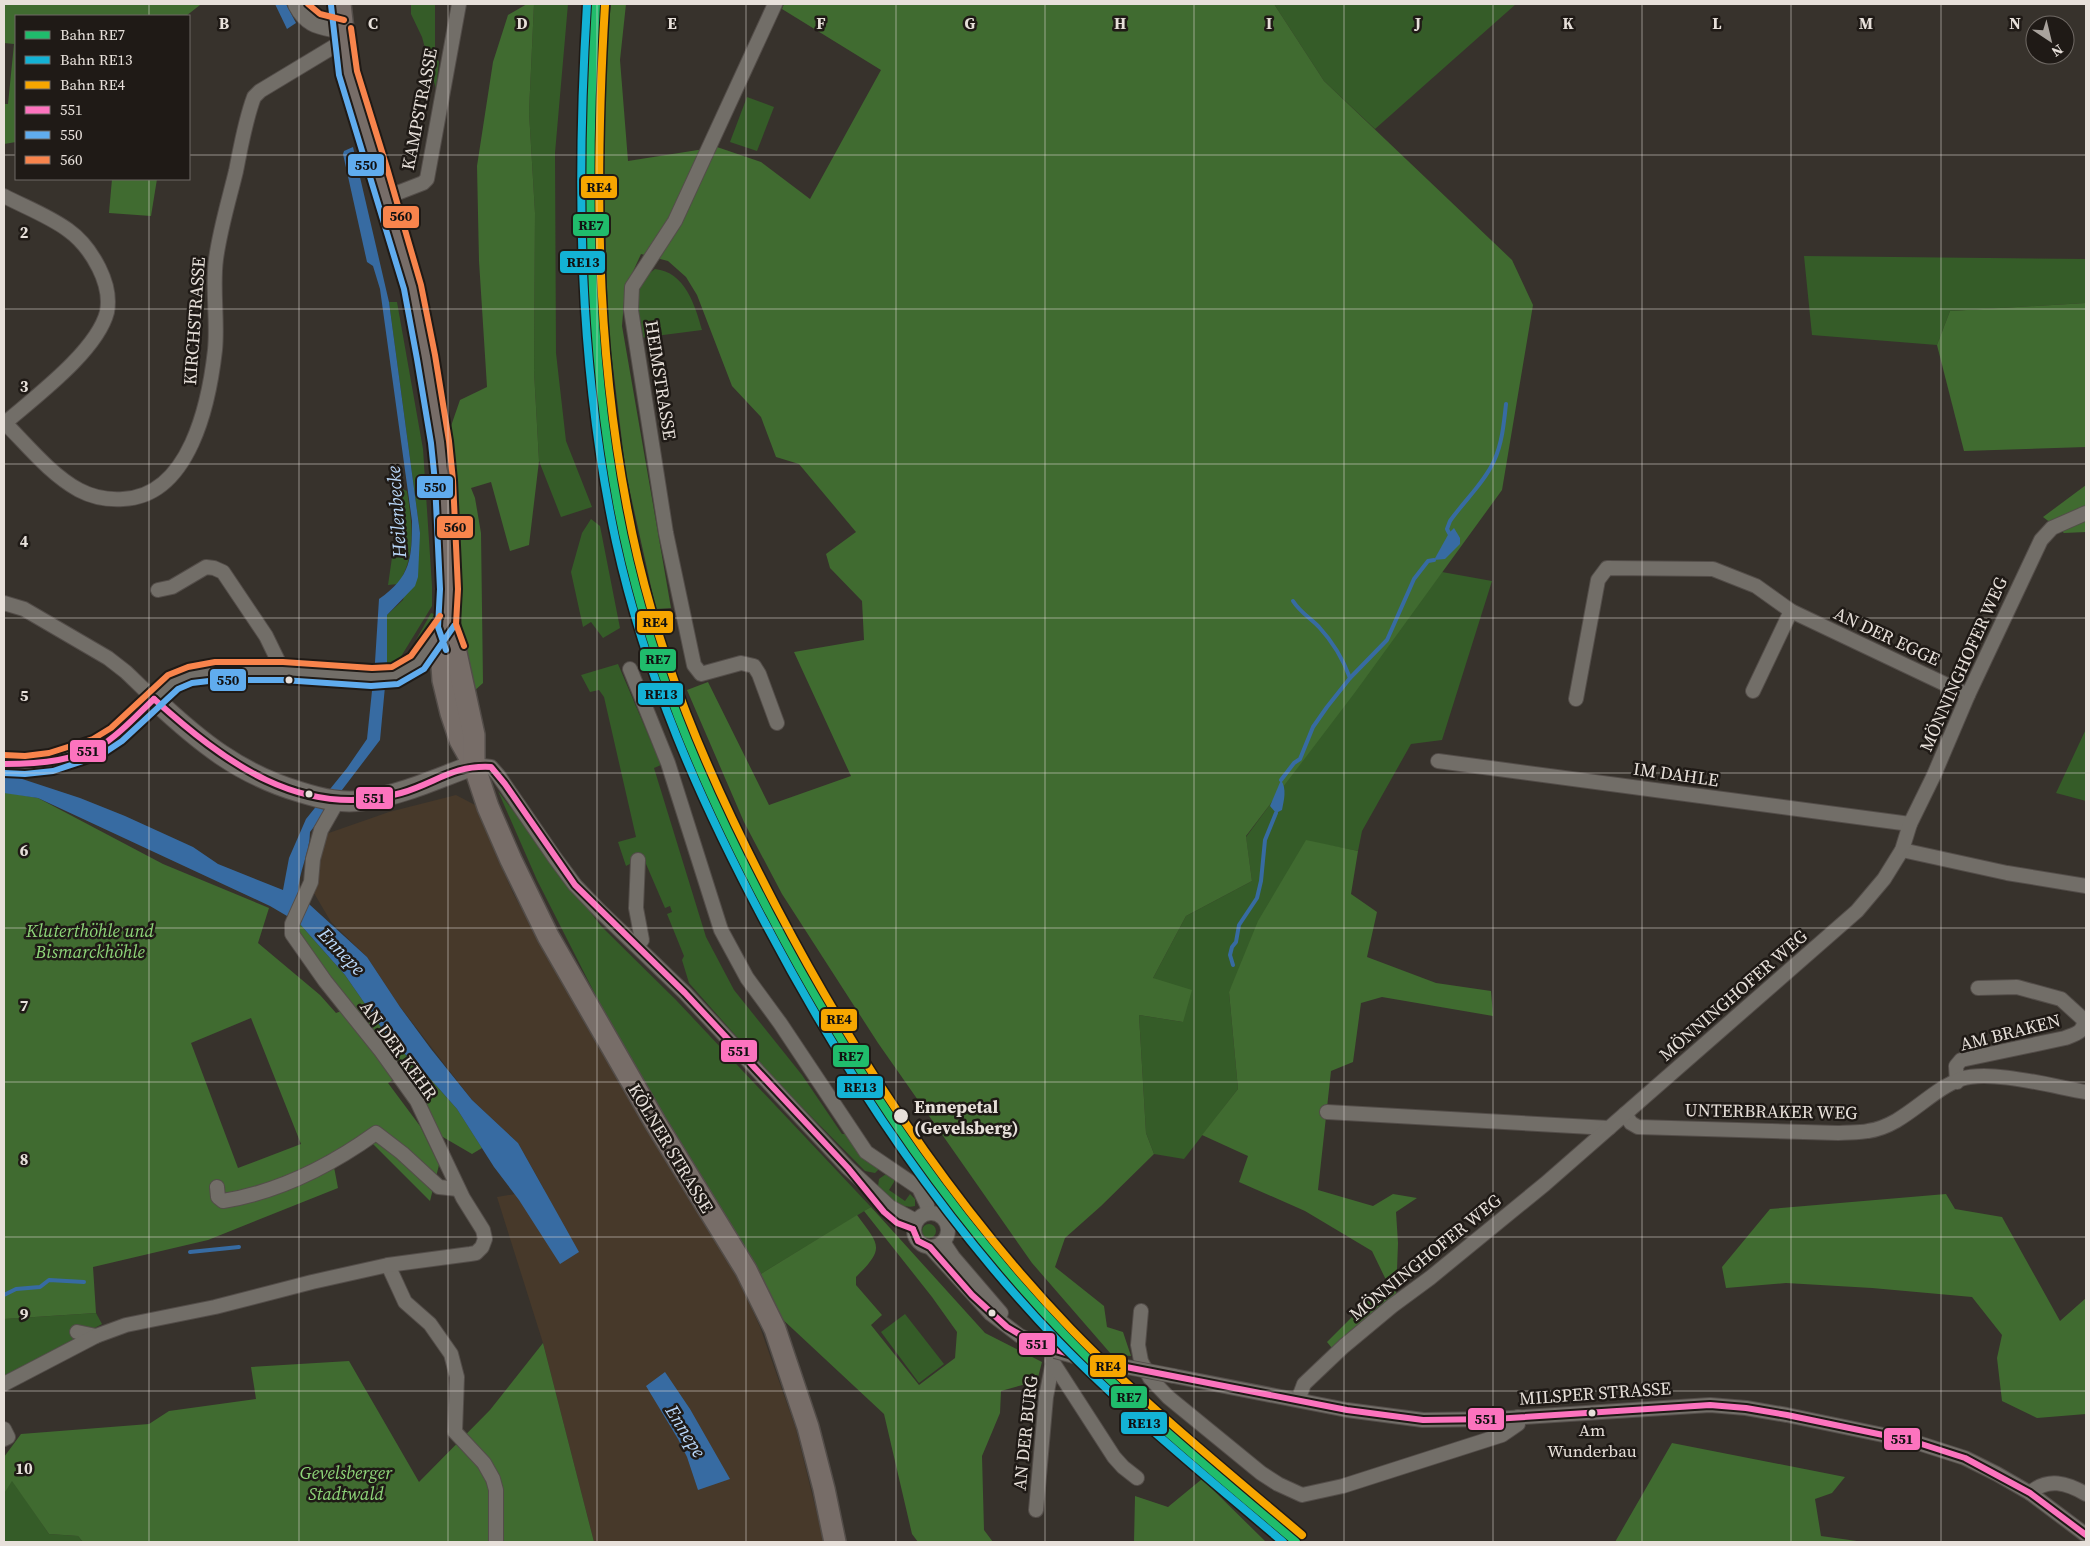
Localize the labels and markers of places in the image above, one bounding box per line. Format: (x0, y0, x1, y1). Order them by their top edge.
unlabelled marker (284, 675, 294, 685)
unlabelled marker (304, 789, 314, 799)
place label: Ennepetal (Gevelsberg) (914, 1094, 1019, 1140)
marker: Ennepetal (Gevelsberg) (892, 1107, 910, 1125)
unlabelled marker (987, 1308, 997, 1318)
marker: Am Wunderbau (1587, 1408, 1597, 1418)
place label: Am Wunderbau (1547, 1418, 1637, 1463)

